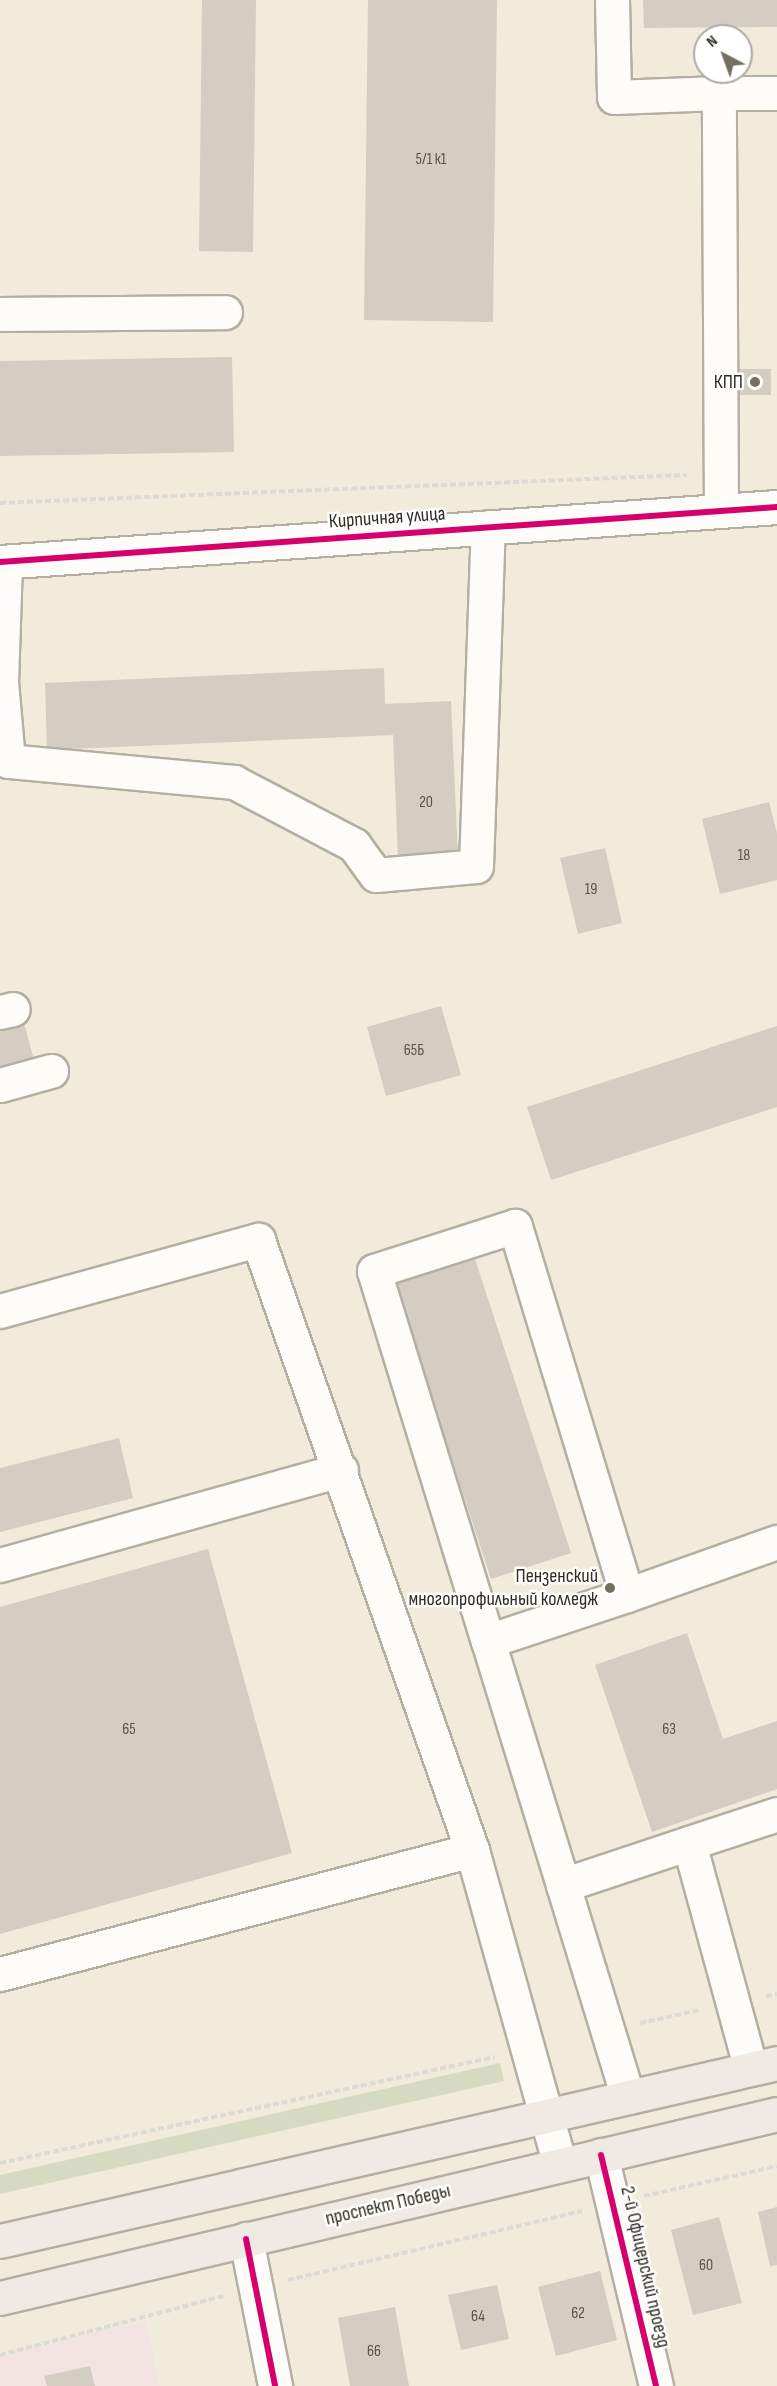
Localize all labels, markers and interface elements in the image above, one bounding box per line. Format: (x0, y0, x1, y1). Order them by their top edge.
north arrow (693, 24, 753, 84)
text: N (703, 32, 722, 52)
house number: 5/1 к1 (416, 150, 446, 170)
place label: КПП (714, 370, 743, 394)
marker: КПП (748, 375, 762, 389)
street label: Кирпичная улица (328, 502, 446, 534)
house number: 20 (419, 793, 433, 813)
house number: 18 (738, 846, 750, 866)
house number: 19 (585, 880, 597, 900)
house number: 65Б (404, 1041, 424, 1061)
place label: Пензенский многопрофильный колледж (408, 1564, 598, 1611)
marker: Пензенский многопрофильный колледж (603, 1581, 617, 1595)
house number: 65 (122, 1720, 136, 1740)
house number: 63 (662, 1720, 676, 1740)
street label: проспект Победы (323, 2179, 453, 2231)
street label: 2-й Офицерский проезд (615, 2184, 675, 2350)
house number: 60 (699, 2256, 713, 2276)
house number: 62 (571, 2304, 585, 2324)
house number: 64 (471, 2307, 485, 2327)
house number: 66 (367, 2342, 381, 2362)

